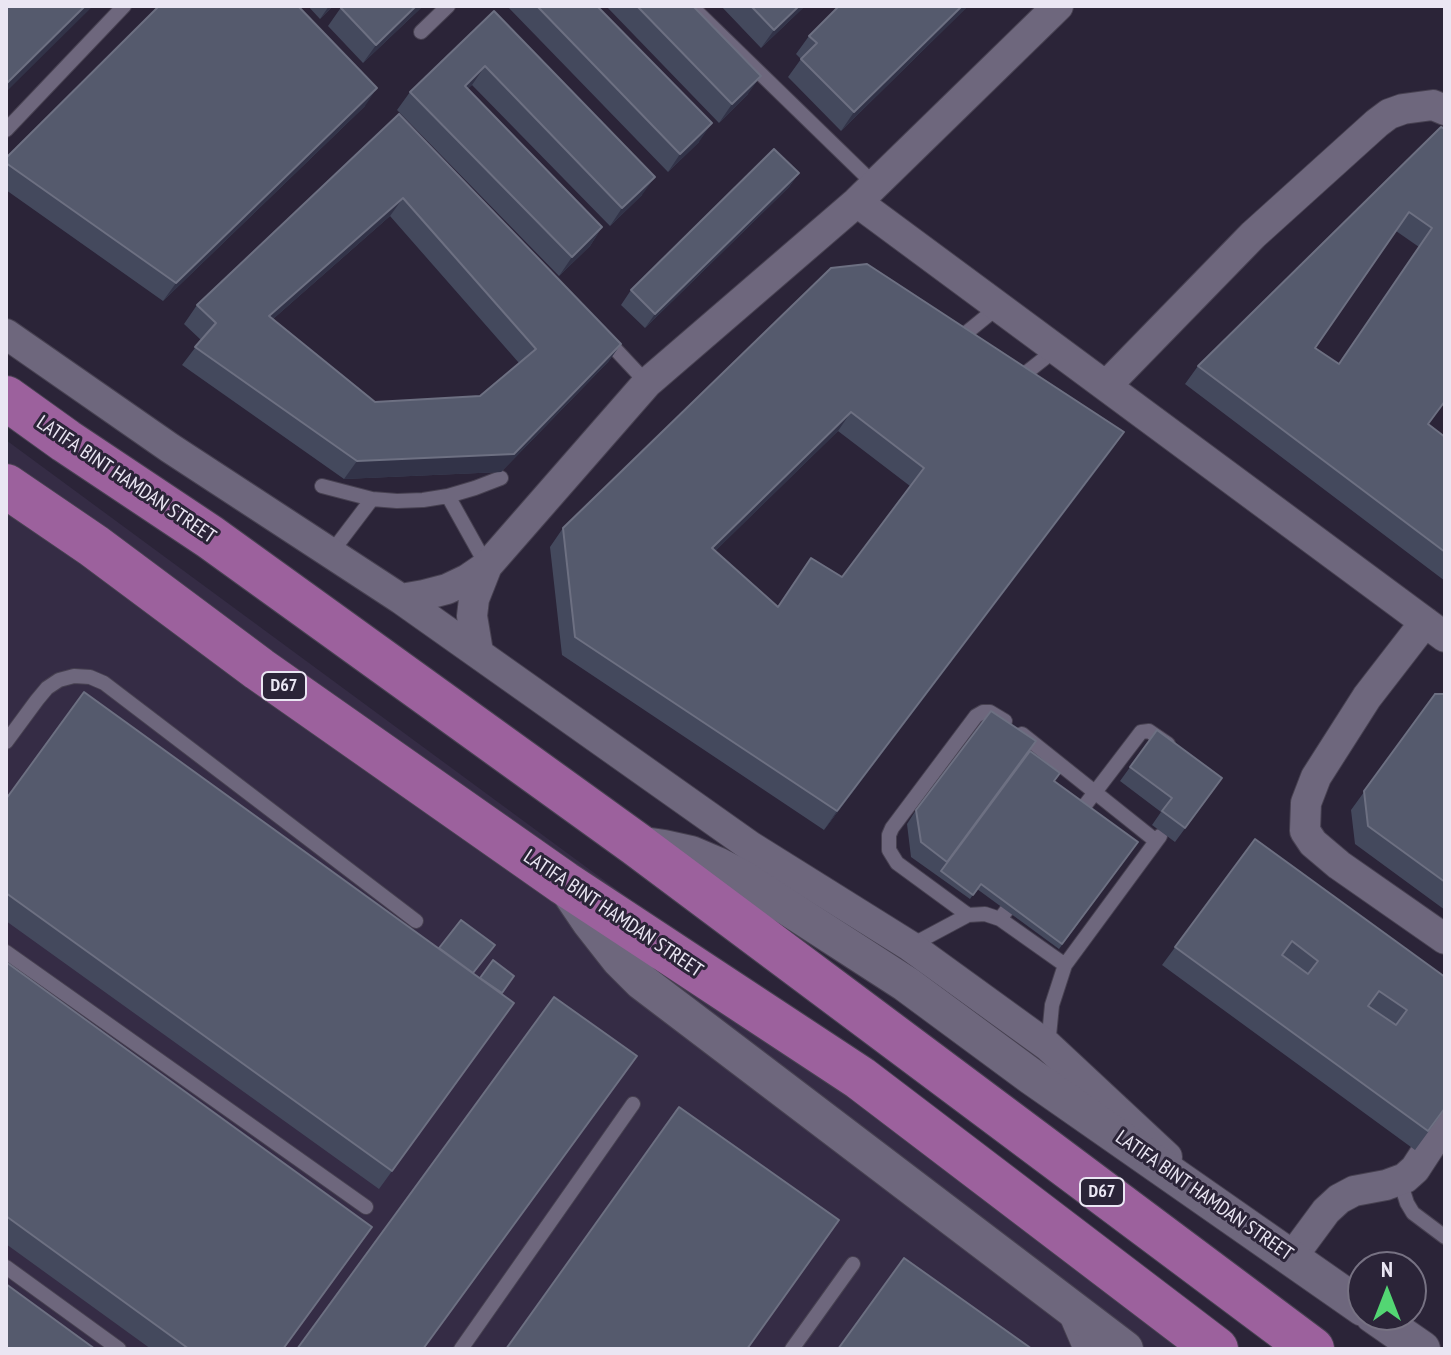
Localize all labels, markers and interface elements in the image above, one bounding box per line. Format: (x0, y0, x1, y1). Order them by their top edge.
street label: LATIFA BINT HAMDAN STREET (32, 411, 220, 549)
road number: D67 (262, 672, 306, 700)
street label: LATIFA BINT HAMDAN STREET (519, 845, 707, 983)
street label: LATIFA BINT HAMDAN STREET (1111, 1126, 1297, 1266)
road number: D67 (1080, 1178, 1124, 1206)
north arrow (1347, 1251, 1427, 1331)
text: N (1381, 1255, 1393, 1283)

